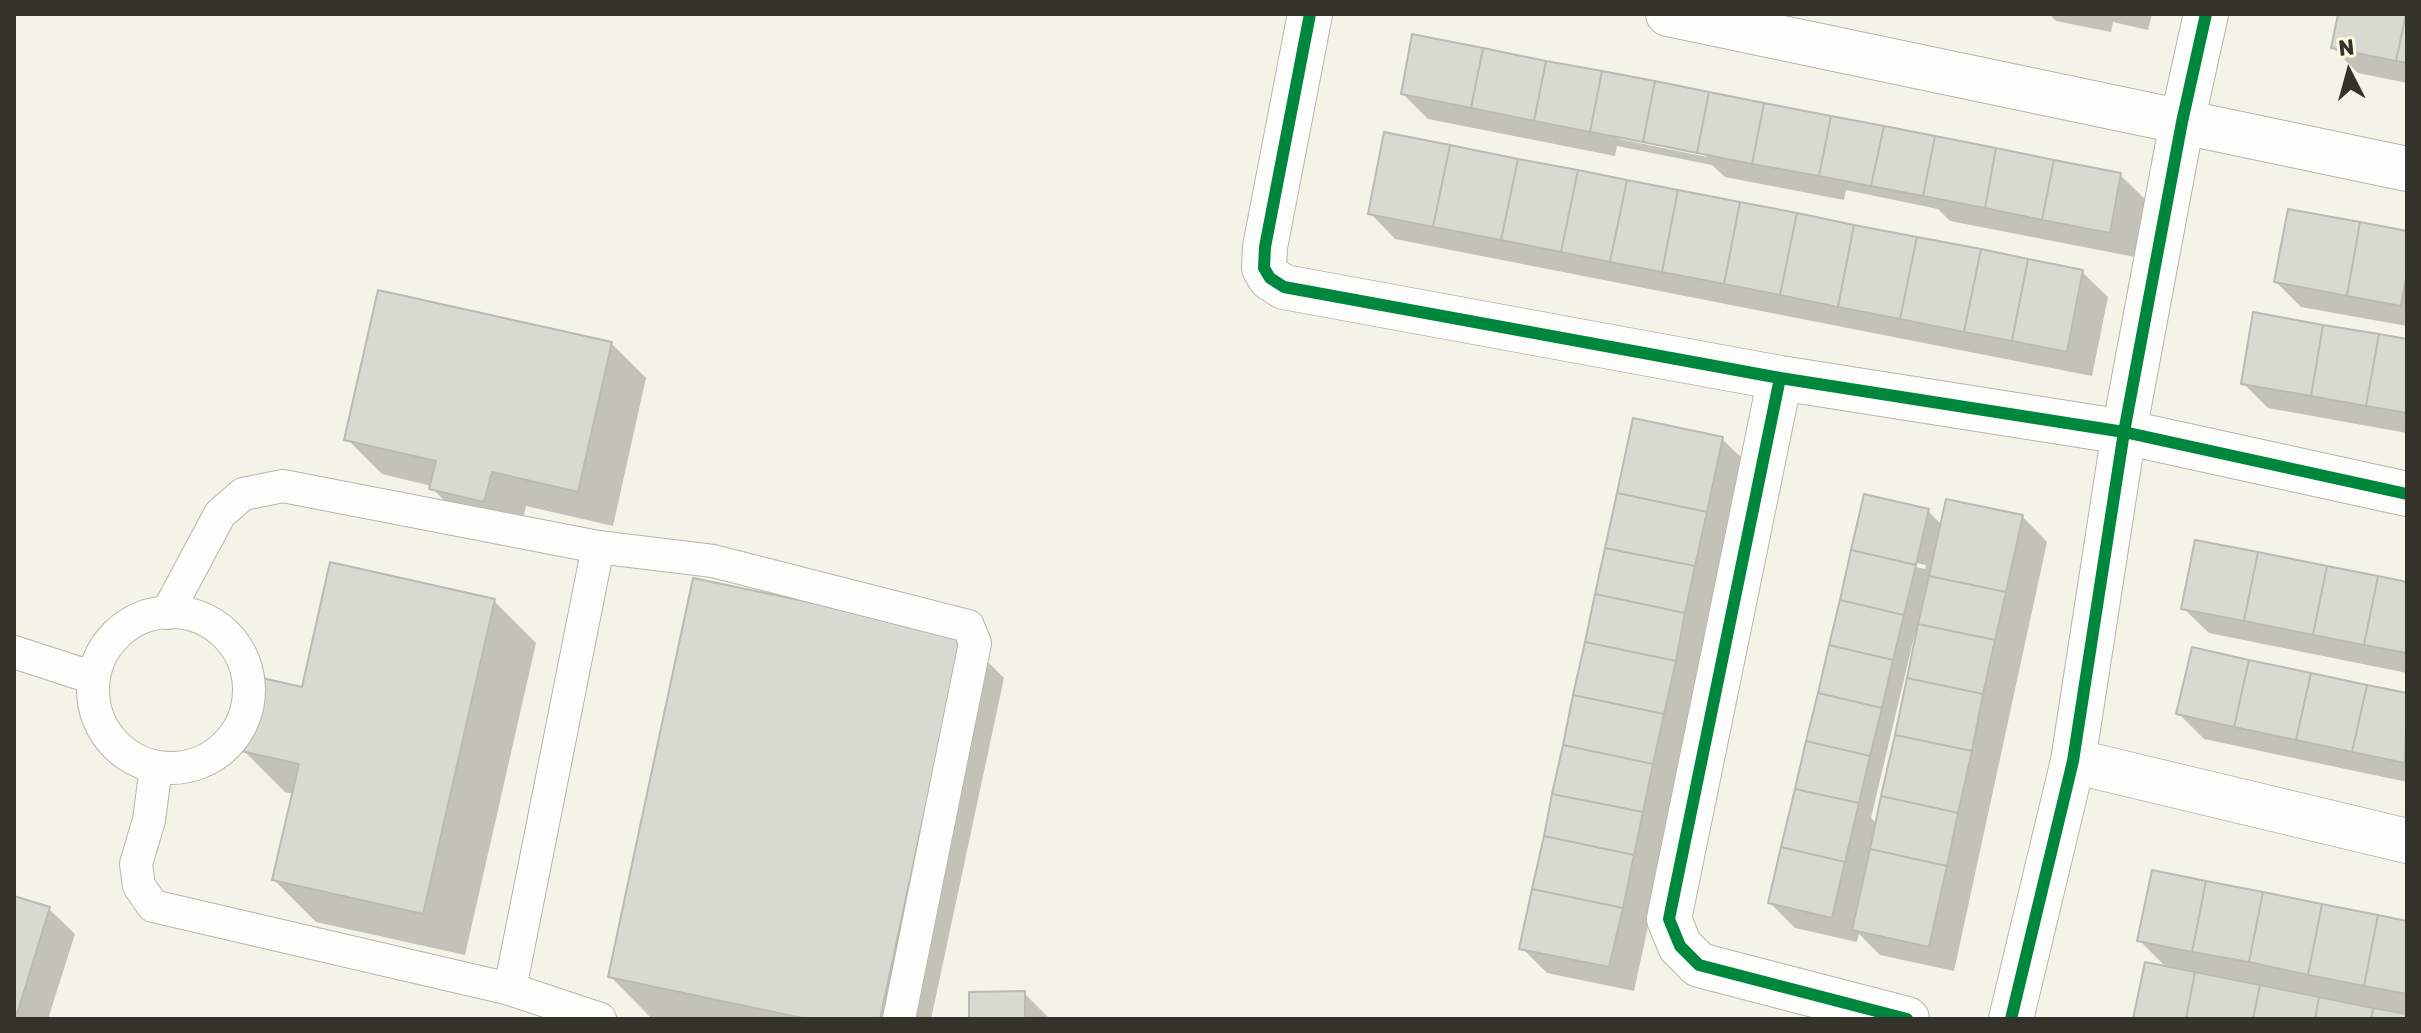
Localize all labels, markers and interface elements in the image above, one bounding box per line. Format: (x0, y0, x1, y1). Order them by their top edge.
north arrow (2309, 32, 2389, 112)
text: N (2337, 33, 2356, 62)

